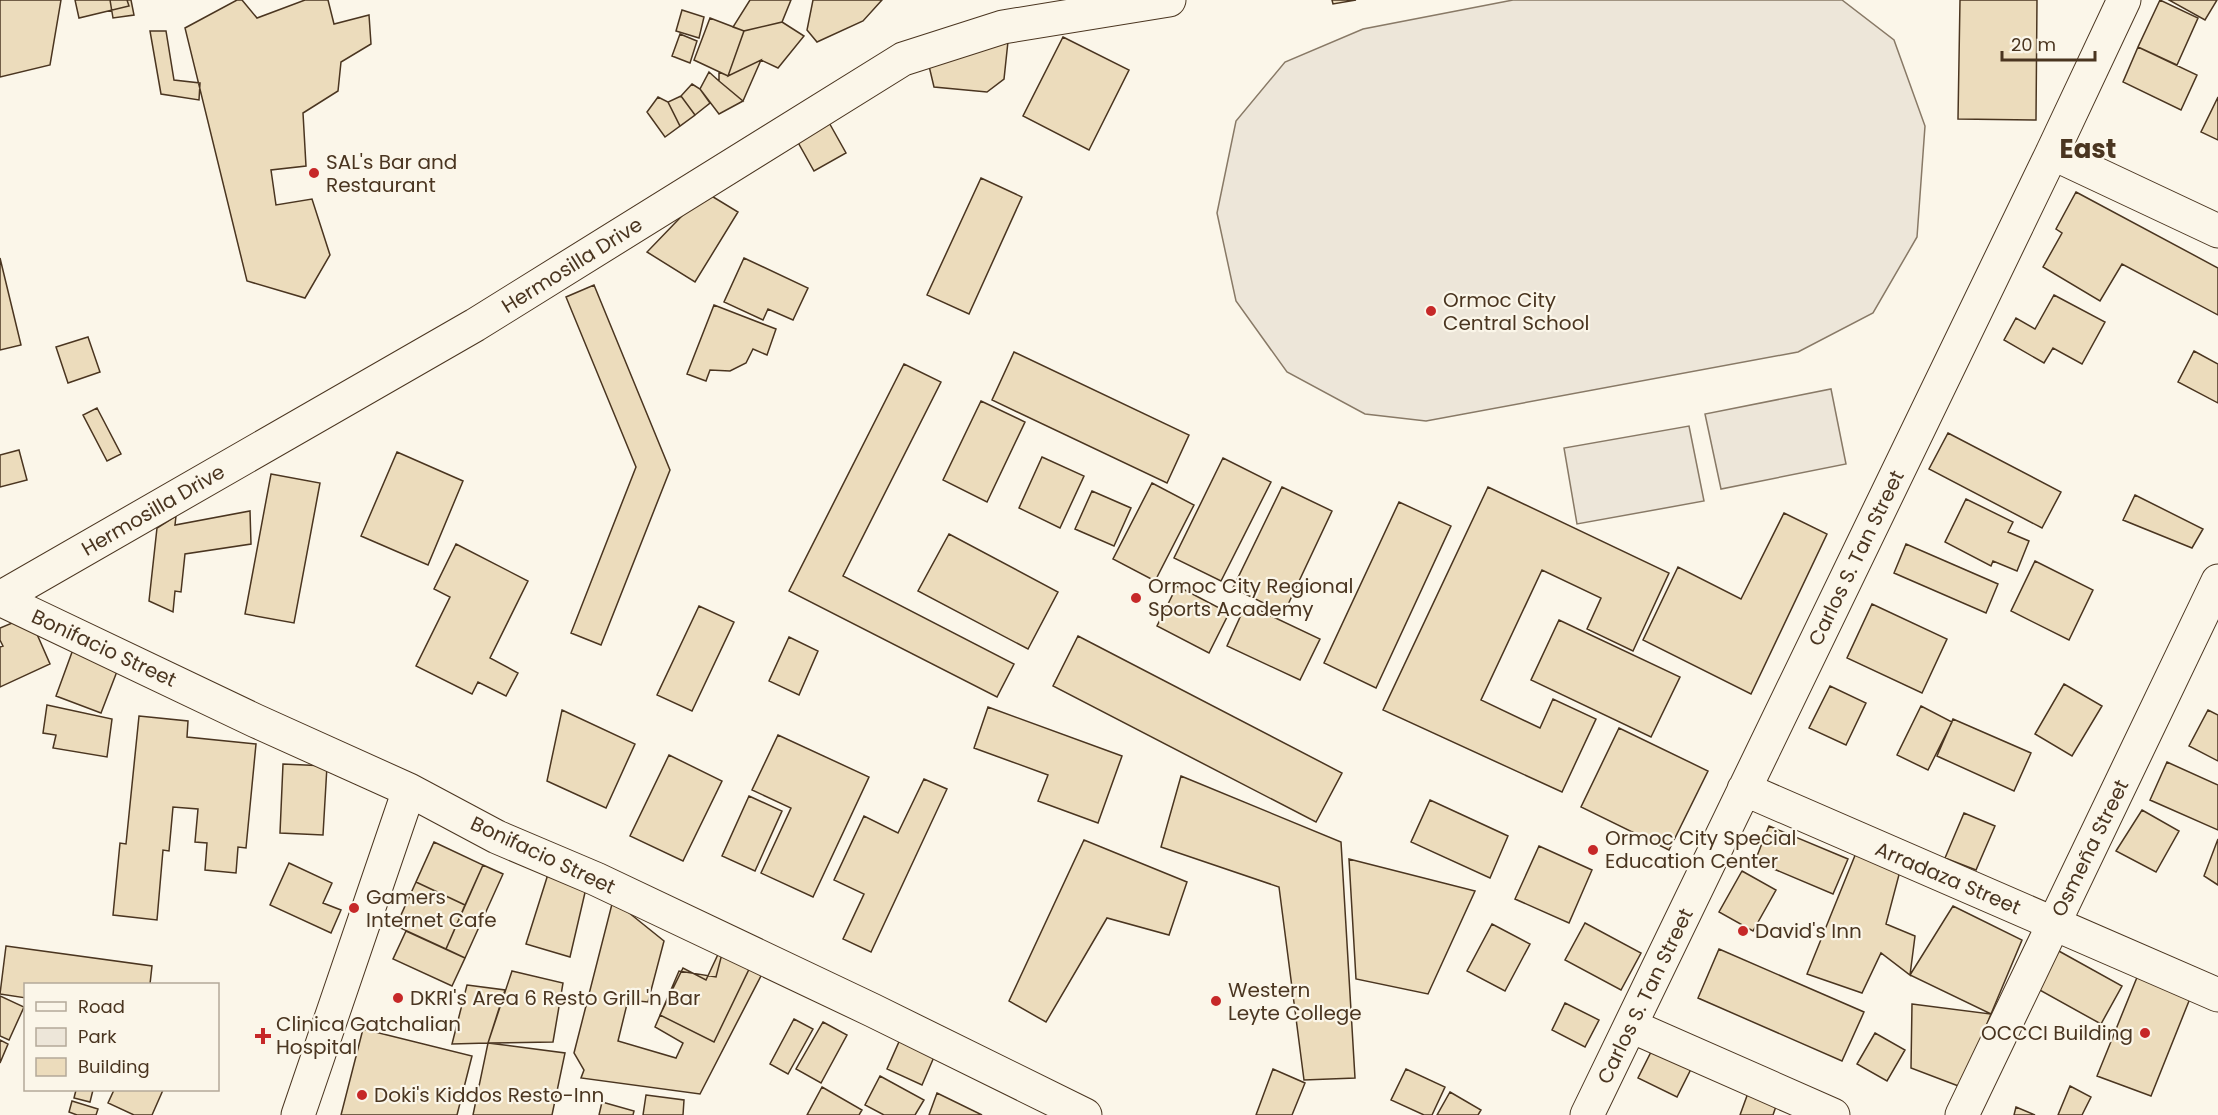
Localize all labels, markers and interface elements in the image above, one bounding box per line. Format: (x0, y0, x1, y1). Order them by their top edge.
scale bar (2002, 24, 2095, 62)
text: 20 m (2011, 32, 2056, 57)
district label: East (2060, 131, 2116, 167)
place label: SAL's Bar and Restaurant (326, 148, 457, 199)
marker: SAL's Bar and Restaurant (307, 166, 321, 180)
street label: Hermosilla Drive (496, 210, 648, 320)
place label: Ormoc City Central School (1443, 286, 1589, 337)
marker: Ormoc City Central School (1424, 304, 1438, 318)
street label: Hermosilla Drive (76, 458, 230, 562)
street label: Carlos S. Tan Street (1801, 465, 1911, 651)
place label: Ormoc City Regional Sports Academy (1148, 572, 1353, 623)
marker: Ormoc City Regional Sports Academy (1129, 591, 1143, 605)
street label: Bonifacio Street (27, 602, 181, 694)
street label: Osmeña Street (2045, 775, 2135, 921)
street label: Bonifacio Street (466, 809, 620, 901)
place label: Ormoc City Special Education Center (1605, 824, 1796, 875)
street label: Arradaza Street (1871, 835, 2025, 921)
marker: Ormoc City Special Education Center (1586, 843, 1600, 857)
place label: Gamers Internet Cafe (366, 883, 497, 934)
marker: Gamers Internet Cafe (347, 901, 361, 915)
street label: Carlos S. Tan Street (1590, 903, 1700, 1089)
place label: David's Inn (1755, 917, 1862, 945)
marker: David's Inn (1736, 924, 1750, 938)
place label: Western Leyte College (1228, 976, 1362, 1027)
legend (24, 983, 219, 1091)
place label: DKRI's Area 6 Resto Grill 'n Bar (410, 984, 701, 1012)
marker: DKRI's Area 6 Resto Grill 'n Bar (391, 991, 405, 1005)
text: Road (78, 994, 125, 1019)
marker: Western Leyte College (1209, 994, 1223, 1008)
place label: Clinica Gatchalian Hospital (276, 1010, 461, 1061)
place label: OCCCI Building (1981, 1019, 2133, 1047)
text: Park (78, 1024, 117, 1049)
marker: OCCCI Building (2138, 1026, 2152, 1040)
marker: Clinica Gatchalian Hospital (254, 1027, 272, 1045)
text: Building (78, 1054, 150, 1079)
place label: Doki's Kiddos Resto-Inn (374, 1081, 604, 1109)
marker: Doki's Kiddos Resto-Inn (355, 1088, 369, 1102)

